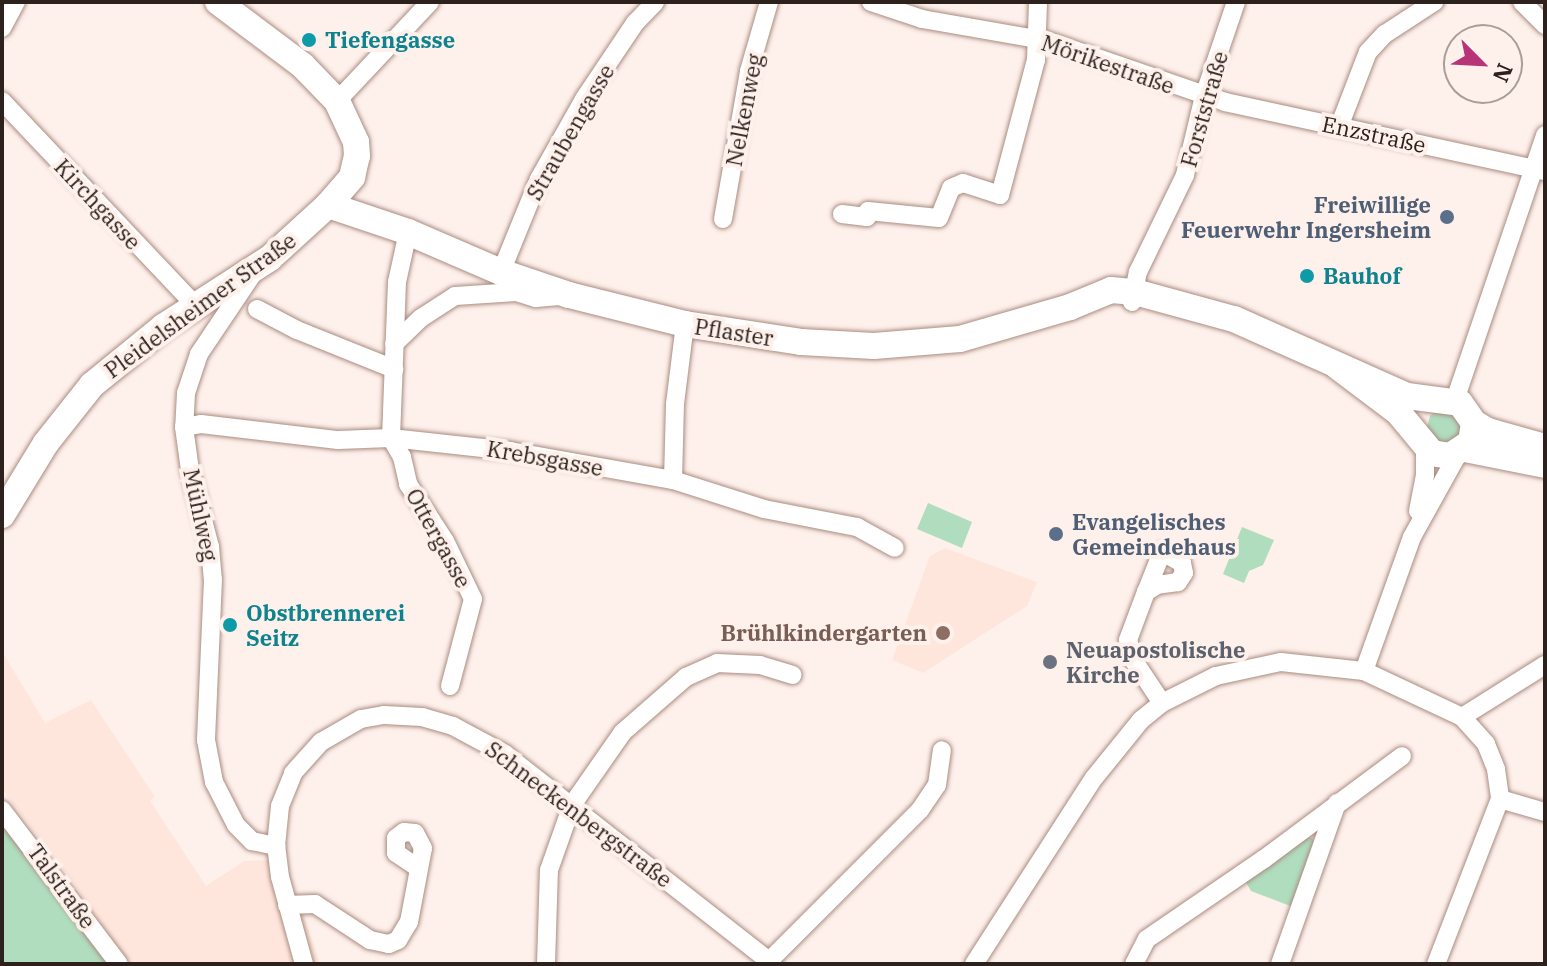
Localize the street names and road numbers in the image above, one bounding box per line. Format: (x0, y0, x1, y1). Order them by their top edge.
street label: Mörikestraße (1038, 29, 1178, 99)
street label: Forststraße (1175, 48, 1233, 170)
street label: Nelkenweg (720, 51, 768, 169)
street label: Straubengasse (521, 59, 619, 205)
street label: Enzstraße (1320, 110, 1428, 158)
street label: Kirchgasse (49, 153, 147, 255)
street label: Pleidelsheimer Straße (99, 227, 301, 383)
street label: Pflaster (693, 313, 775, 351)
street label: Krebsgasse (485, 435, 605, 481)
street label: Mühlweg (178, 466, 224, 564)
street label: Ottergasse (401, 484, 477, 592)
street label: Schneckenbergstraße (481, 735, 677, 893)
street label: Talstraße (22, 839, 102, 933)

